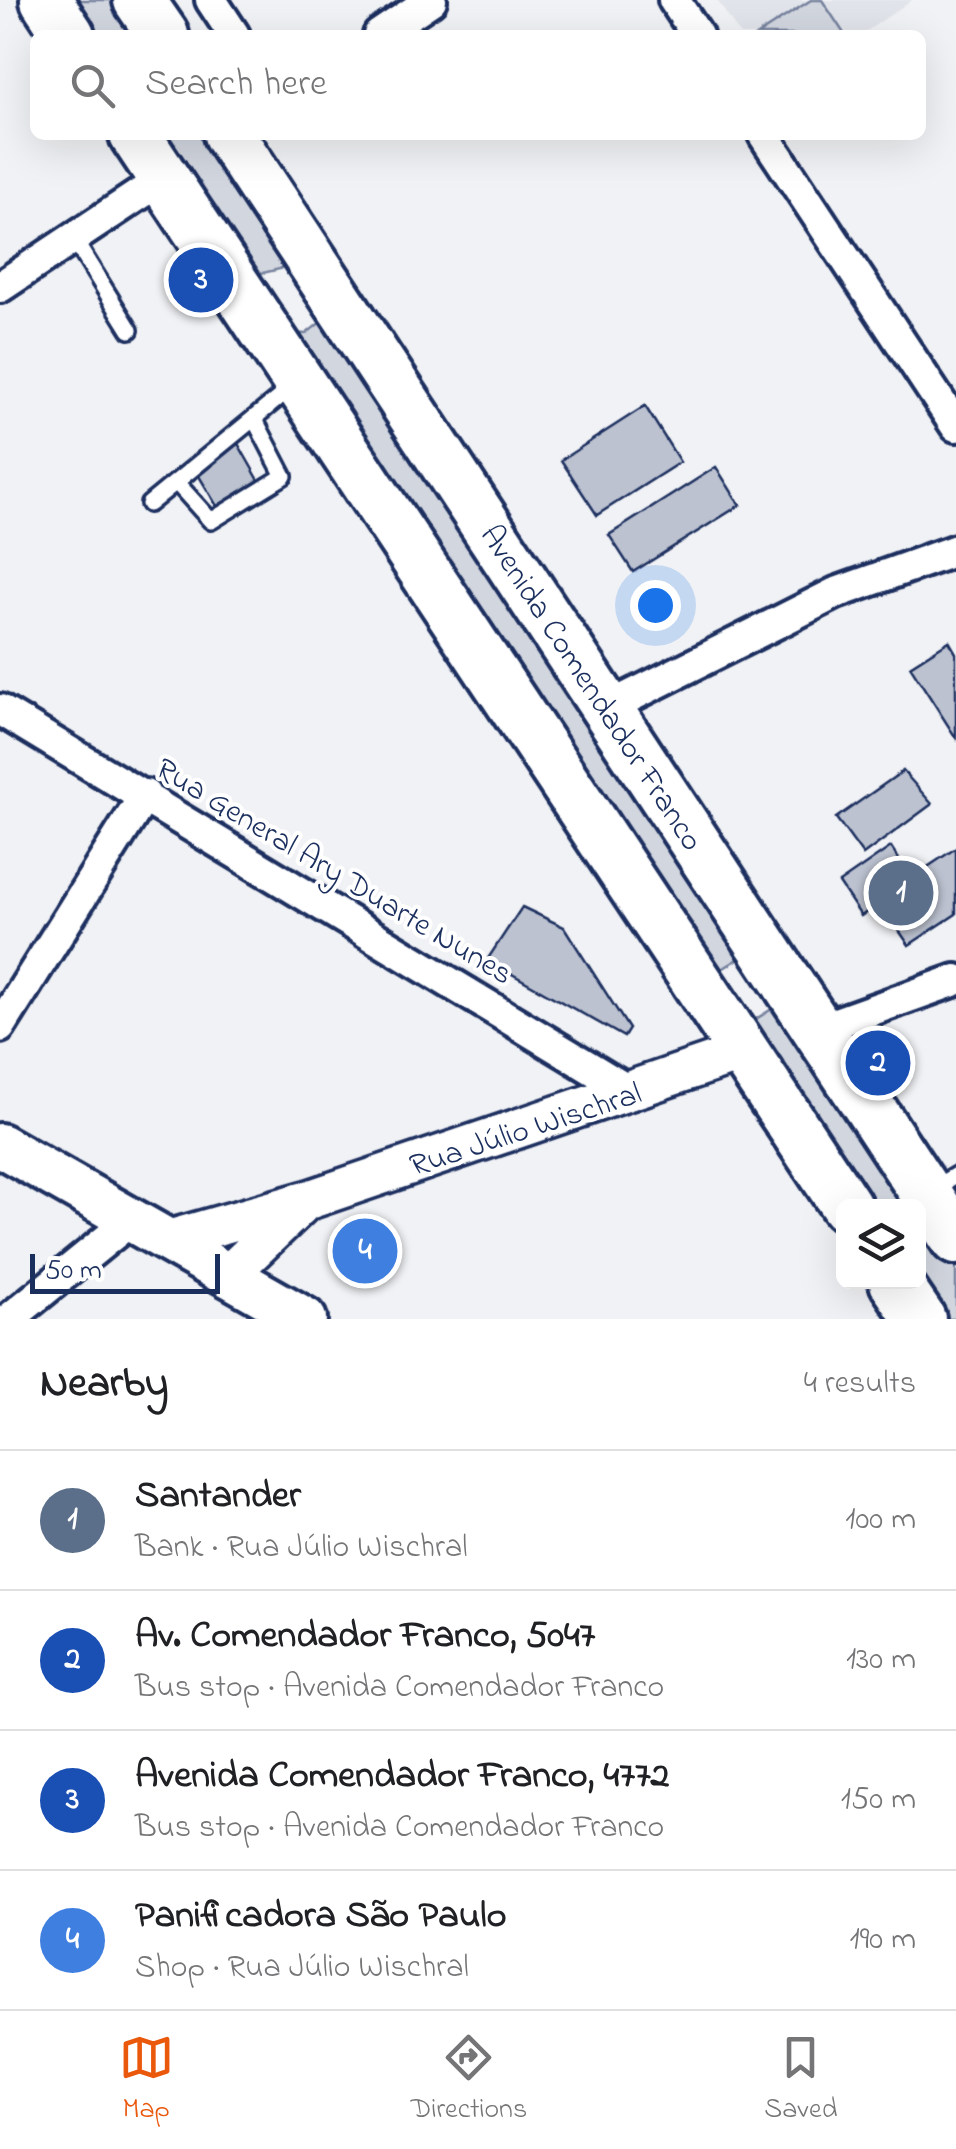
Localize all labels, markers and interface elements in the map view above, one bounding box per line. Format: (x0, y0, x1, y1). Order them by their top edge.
search box (30, 30, 926, 140)
text: Search here (145, 57, 327, 113)
icon: search (65, 58, 120, 113)
pin: 3 (168, 242, 234, 318)
street label: Avenida Comendador Franco (467, 516, 714, 862)
your location (630, 580, 681, 631)
street label: Rua General Ary Duarte Nunes (145, 747, 521, 999)
pin: 1 (868, 856, 934, 930)
pin: 2 (846, 1026, 910, 1100)
street label: Rua Júlio Wischral (404, 1072, 648, 1191)
map controls (836, 1199, 926, 1289)
button: layers (836, 1199, 926, 1289)
pin: 4 (332, 1214, 398, 1288)
scale bar (30, 1249, 220, 1294)
text: 50 m (45, 1251, 102, 1292)
text: Nearby (40, 1354, 168, 1415)
text: 4 results (804, 1361, 916, 1408)
text: Santander (135, 1469, 301, 1525)
text: 1 (67, 1497, 78, 1544)
text: 100 m (845, 1497, 916, 1544)
text: Bank · Rua Júlio Wischral (135, 1525, 468, 1572)
text: Av. Comendador Franco, 5047 (135, 1609, 595, 1665)
text: 2 (65, 1637, 80, 1684)
text: 130 m (846, 1637, 916, 1684)
text: Bus stop · Avenida Comendador Franco (135, 1665, 664, 1712)
text: Avenida Comendador Franco, 4772 (135, 1749, 669, 1805)
text: 3 (66, 1777, 79, 1824)
text: 150 m (841, 1777, 916, 1824)
text: Bus stop · Avenida Comendador Franco (135, 1805, 664, 1852)
text: Panificadora São Paulo (135, 1889, 507, 1945)
text: 4 (66, 1917, 79, 1964)
text: 190 m (850, 1917, 916, 1964)
text: Shop · Rua Júlio Wischral (135, 1945, 469, 1992)
tab: Map (119, 2030, 174, 2131)
tab: Directions (411, 2030, 527, 2131)
tab: Saved (764, 2030, 837, 2131)

